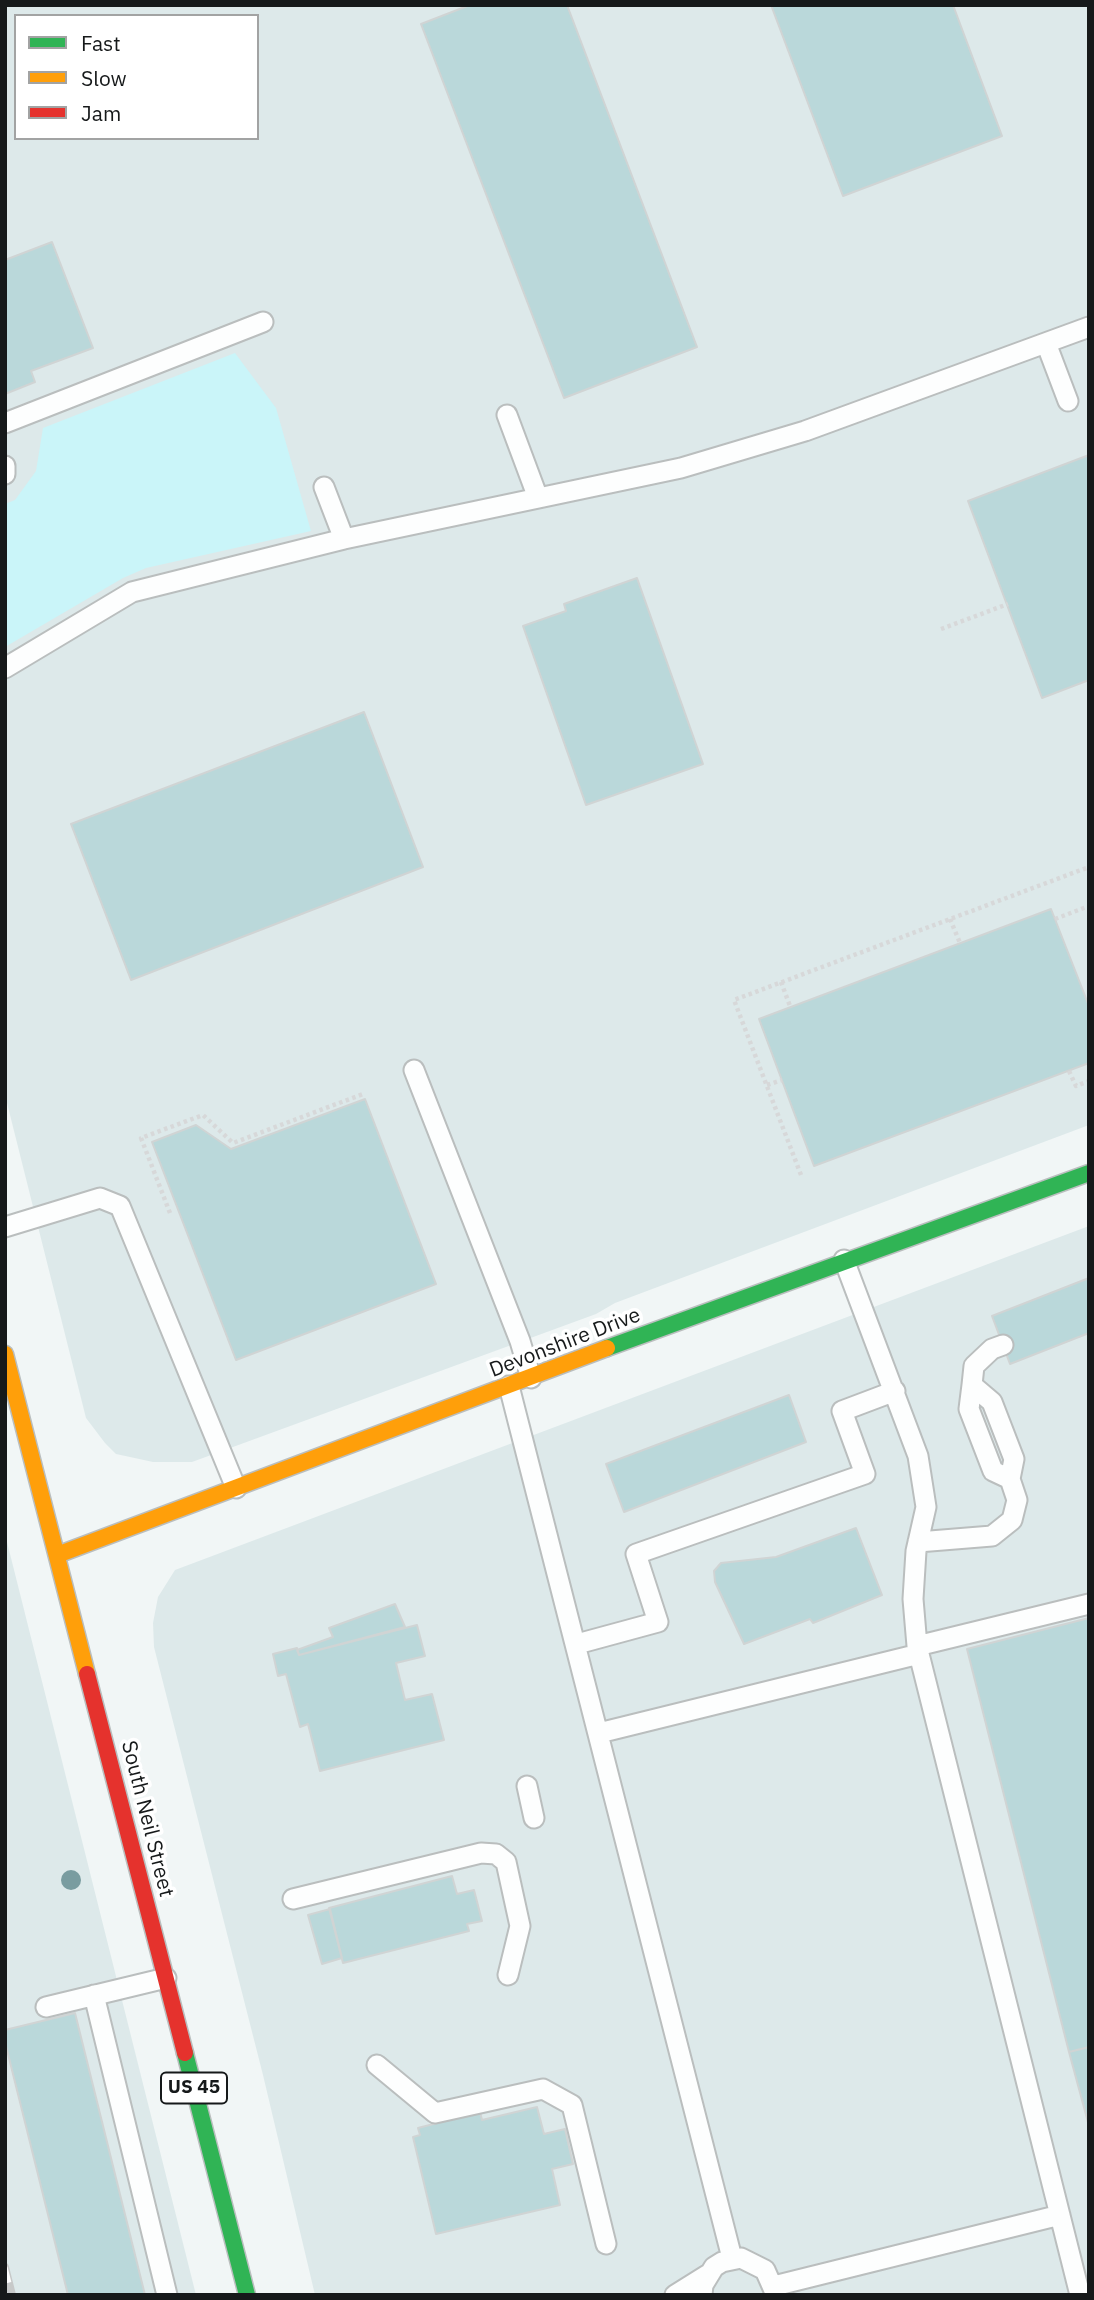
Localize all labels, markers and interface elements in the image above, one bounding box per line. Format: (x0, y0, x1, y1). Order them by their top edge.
legend (14, 14, 259, 140)
text: Fast (81, 29, 121, 57)
text: Slow (81, 64, 127, 92)
text: Jam (81, 99, 121, 127)
street label: Devonshire Drive (486, 1303, 644, 1383)
street label: South Neil Street (115, 1738, 179, 1900)
road number: US 45 (161, 2072, 227, 2104)

